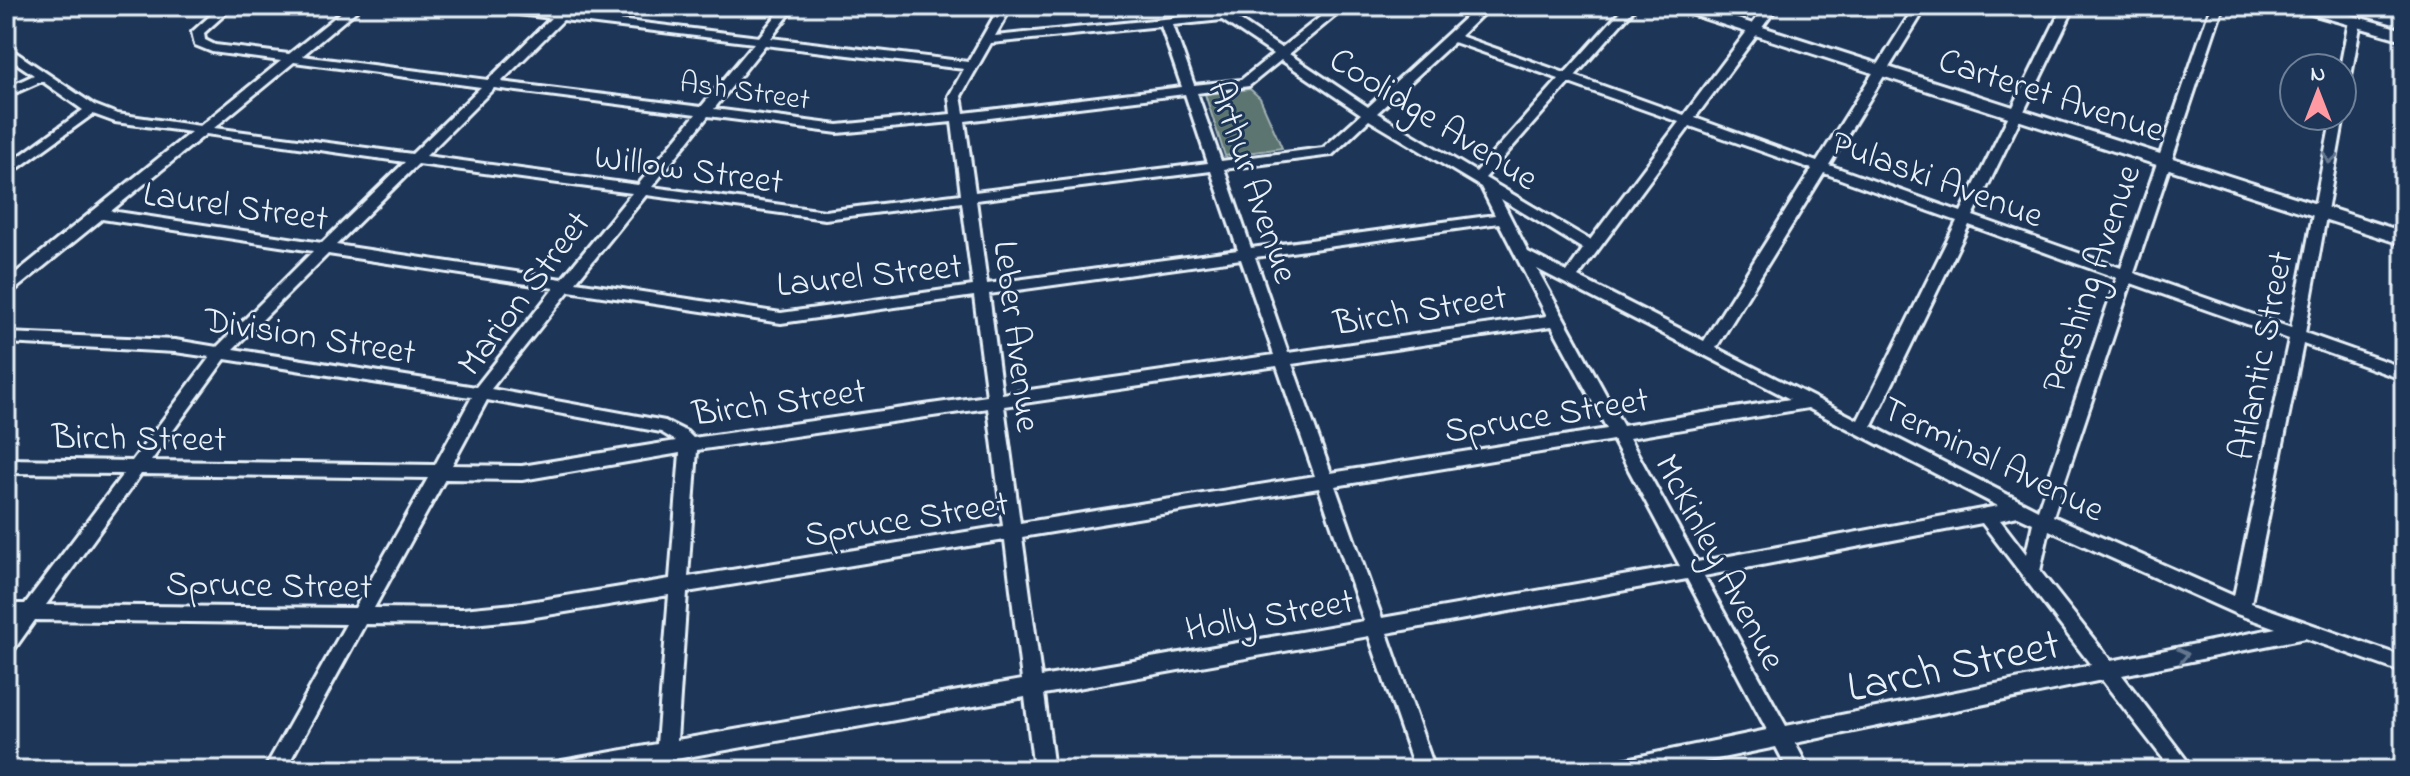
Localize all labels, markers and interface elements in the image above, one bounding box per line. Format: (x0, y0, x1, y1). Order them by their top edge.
street label: Coolidge Avenue (1318, 35, 1548, 207)
street label: Carteret Avenue (1931, 36, 2171, 159)
north arrow (2278, 52, 2358, 132)
text: N (2311, 59, 2325, 91)
street label: Ash Street (677, 62, 813, 124)
street label: Arthur Avenue (1191, 74, 1310, 292)
street label: Pulaski Avenue (1823, 118, 2051, 244)
street label: Willow Street (590, 132, 786, 211)
one-way arrow (2322, 151, 2339, 165)
street label: Pershing Avenue (2029, 157, 2157, 401)
street label: Laurel Street (139, 169, 331, 248)
street label: Marion Street (446, 201, 605, 389)
street label: Leber Avenue (977, 238, 1053, 436)
street label: Laurel Street (774, 241, 965, 314)
street label: Atlantic Street (2217, 247, 2310, 465)
street label: Birch Street (1329, 273, 1511, 352)
street label: Division Street (198, 295, 419, 381)
street label: Birch Street (688, 366, 870, 443)
street label: Spruce Street (1441, 375, 1653, 460)
street label: Terminal Avenue (1872, 384, 2113, 538)
street label: Birch Street (50, 412, 227, 469)
street label: McKinley Avenue (1639, 445, 1798, 682)
street label: Spruce Street (801, 479, 1013, 564)
street label: Spruce Street (165, 559, 372, 616)
street label: Holly Street (1181, 577, 1358, 658)
street label: Larch Street (1842, 614, 2066, 722)
one-way arrow (2176, 647, 2190, 664)

